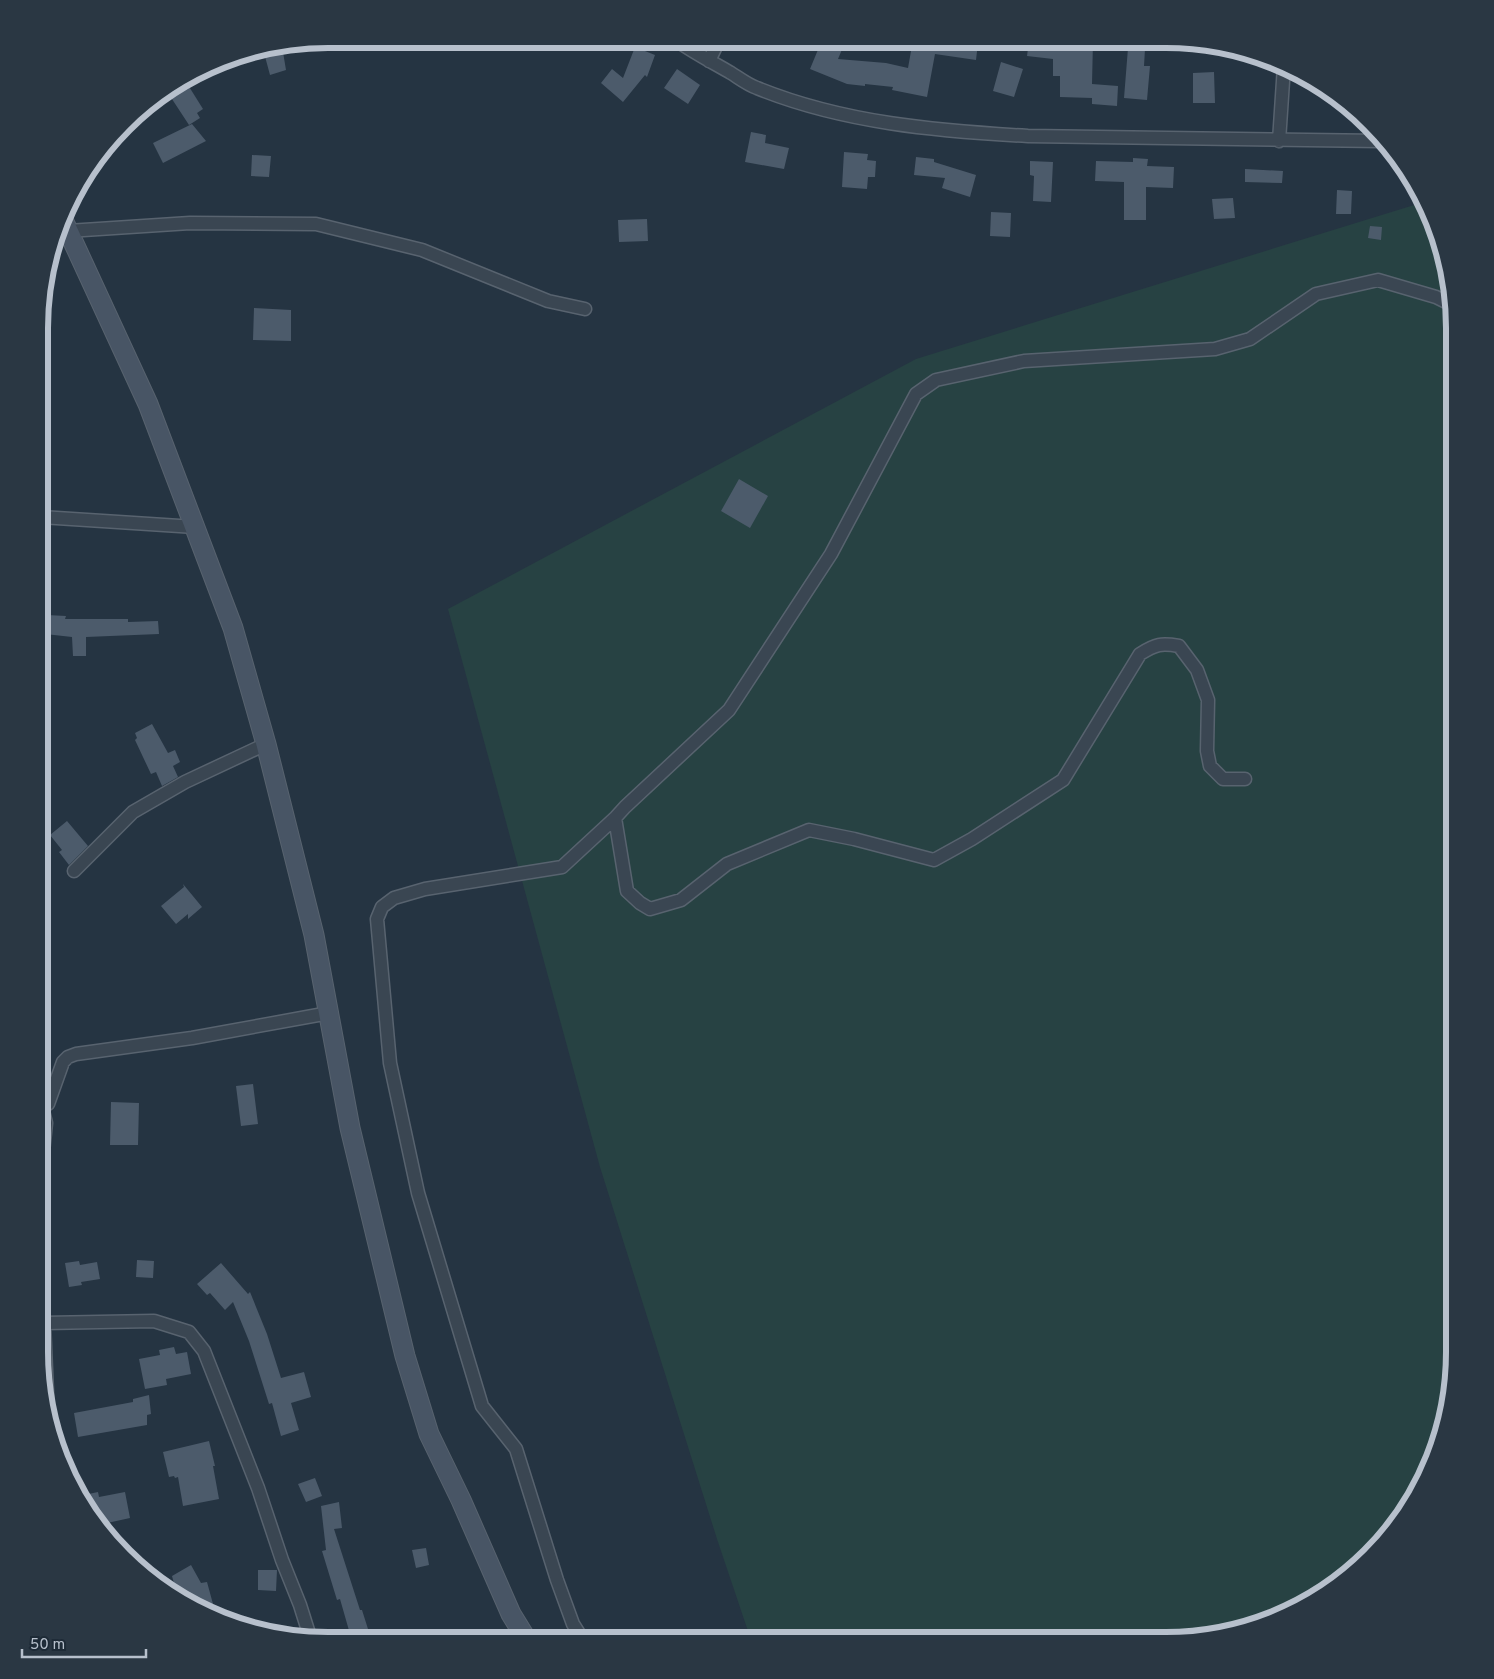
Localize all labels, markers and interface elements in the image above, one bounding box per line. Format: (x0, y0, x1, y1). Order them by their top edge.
scale bar (22, 1626, 146, 1658)
text: 50 m (30, 1636, 65, 1655)

